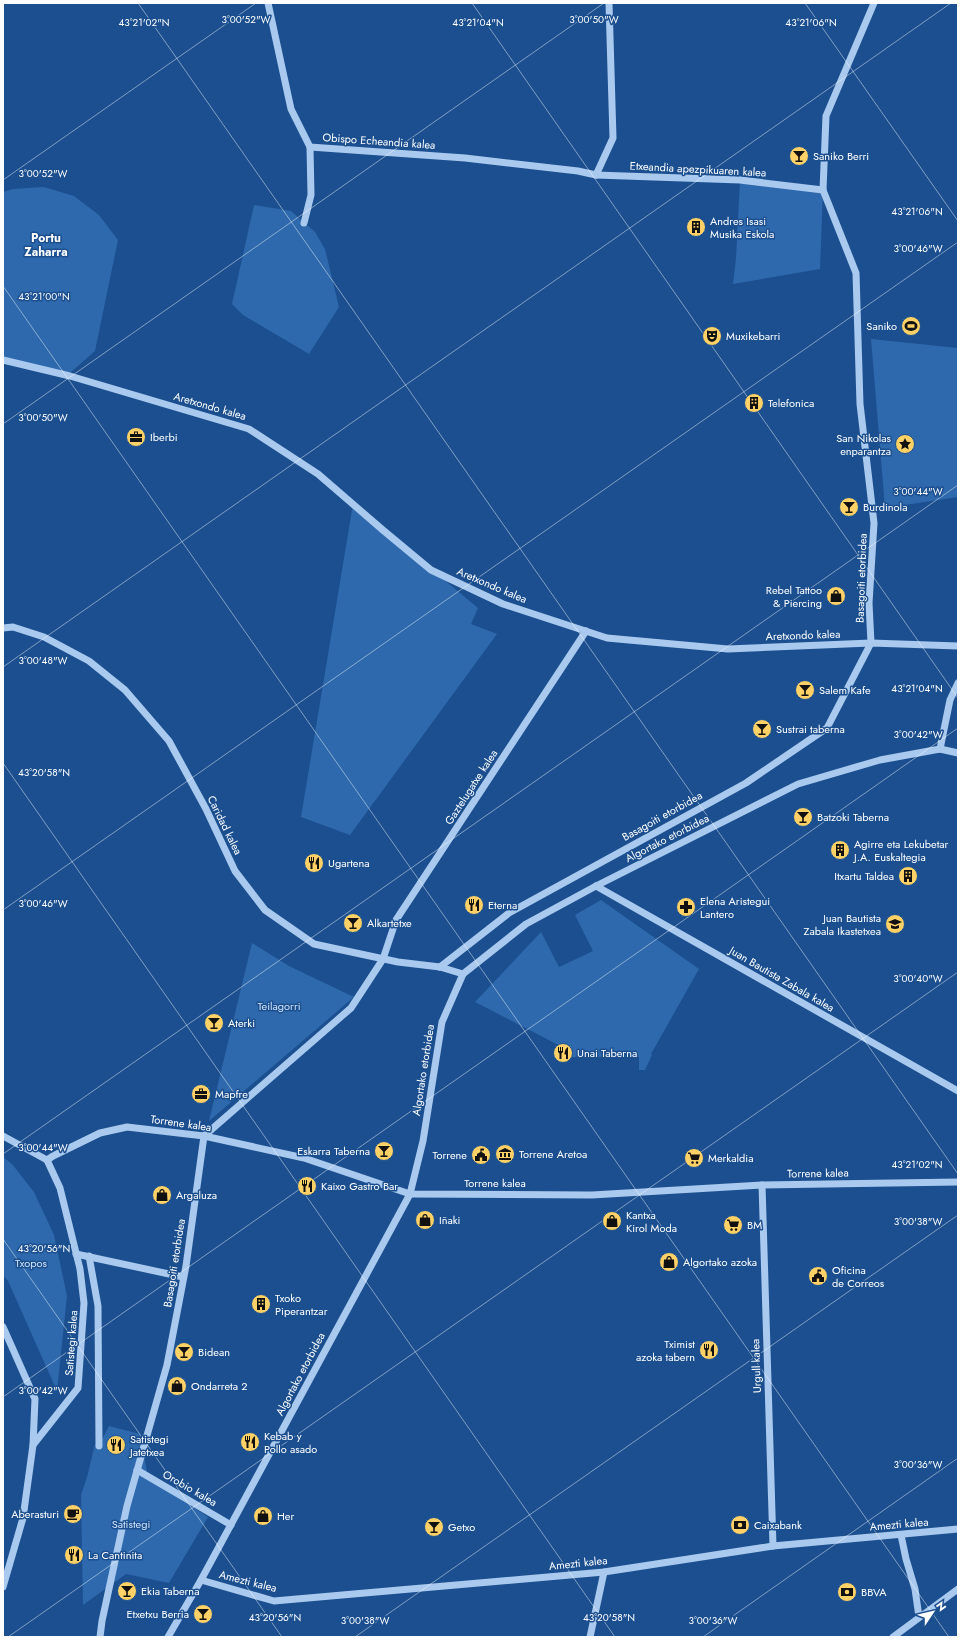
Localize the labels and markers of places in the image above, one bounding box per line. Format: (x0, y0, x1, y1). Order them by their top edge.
bar icon: Saniko Berri (788, 145, 810, 167)
place label: Saniko Berri (813, 148, 869, 164)
place label: Andres Isasi Musika Eskola (710, 213, 774, 242)
building icon: Andres Isasi Musika Eskola (685, 216, 707, 238)
sports icon: Saniko (900, 315, 922, 337)
place label: Saniko (866, 318, 897, 334)
theatre icon: Muxikebarri (701, 325, 723, 347)
place label: Muxikebarri (726, 328, 781, 344)
building icon: Telefonica (743, 392, 765, 414)
place label: Telefonica (768, 395, 814, 411)
office icon: Iberbi (125, 426, 147, 448)
place label: Iberbi (150, 429, 178, 445)
place label: San Nikolas enparantza (836, 430, 892, 459)
place icon: San Nikolas enparantza (894, 433, 916, 455)
bar icon: Burdinola (838, 496, 860, 518)
place label: Burdinola (863, 499, 907, 515)
place label: Rebel Tattoo & Piercing (766, 582, 822, 611)
shop icon: Rebel Tattoo & Piercing (825, 585, 847, 607)
bar icon: Salem Kafe (794, 679, 816, 701)
place label: Salem Kafe (819, 682, 871, 698)
bar icon: Sustrai taberna (751, 718, 773, 740)
place label: Sustrai taberna (776, 721, 845, 737)
bar icon: Batzoki Taberna (792, 806, 814, 828)
place label: Batzoki Taberna (817, 809, 889, 825)
place label: Agirre eta Lekubetar J.A. Euskaltegia (852, 836, 949, 865)
building icon: Agirre eta Lekubetar J.A. Euskaltegia (829, 839, 851, 861)
restaurant icon: Ugartena (303, 852, 325, 874)
place label: Ugartena (328, 855, 370, 871)
building icon: Itxartu Taldea (897, 865, 919, 887)
place label: Itxartu Taldea (834, 868, 894, 884)
place label: Elena Aristegui Lantero (700, 893, 770, 922)
restaurant icon: Eterna (463, 894, 485, 916)
pharmacy icon: Elena Aristegui Lantero (675, 896, 697, 918)
place label: Eterna (488, 897, 517, 913)
place label: Juan Bautista Zabala Ikastetxea (803, 910, 881, 939)
bar icon: Alkartetxe (342, 912, 364, 934)
school or university icon: Juan Bautista Zabala Ikastetxea (884, 913, 906, 935)
place label: Alkartetxe (367, 915, 412, 931)
bar icon: Aterki (203, 1012, 225, 1034)
place label: Aterki (228, 1015, 255, 1031)
restaurant icon: Unai Taberna (552, 1042, 574, 1064)
place label: Unai Taberna (577, 1045, 637, 1061)
office icon: Mapfre (190, 1083, 212, 1105)
place label: Mapfre (215, 1086, 248, 1102)
bar icon: Eskarra Taberna (373, 1140, 395, 1162)
place label: Eskarra Taberna (297, 1143, 370, 1159)
museum icon: Torrene Aretoa (494, 1143, 516, 1165)
public building icon: Torrene (470, 1144, 492, 1166)
place label: Torrene Aretoa (519, 1146, 587, 1162)
place label: Torrene (432, 1147, 467, 1163)
supermarket icon: Merkaldia (683, 1147, 705, 1169)
place label: Merkaldia (708, 1150, 753, 1166)
restaurant icon: Kaixo Gastro Bar (296, 1175, 318, 1197)
place label: Kaixo Gastro Bar (321, 1178, 398, 1194)
shop icon: Argaluza (151, 1184, 173, 1206)
place label: Argaluza (176, 1187, 217, 1203)
place label: Kantxa Kirol Moda (626, 1207, 677, 1236)
shop icon: Iñaki (414, 1209, 436, 1231)
shop icon: Kantxa Kirol Moda (601, 1210, 623, 1232)
place label: Iñaki (439, 1212, 461, 1228)
supermarket icon: BM (722, 1214, 744, 1236)
place label: BM (747, 1217, 762, 1233)
shop icon: Algortako azoka (658, 1251, 680, 1273)
place label: Algortako azoka (683, 1254, 757, 1270)
place label: Oficina de Correos (832, 1262, 885, 1291)
public building icon: Oficina de Correos (807, 1265, 829, 1287)
place label: Txoko Piperantzar (275, 1290, 328, 1319)
building icon: Txoko Piperantzar (250, 1293, 272, 1315)
place label: Tximist azoka tabern (636, 1336, 695, 1365)
restaurant icon: Tximist azoka tabern (698, 1339, 720, 1361)
bar icon: Bidean (173, 1341, 195, 1363)
place label: Bidean (198, 1344, 230, 1360)
shop icon: Ondarreta 2 (166, 1375, 188, 1397)
place label: Ondarreta 2 (191, 1378, 248, 1394)
place label: Kebab y Pollo asado (264, 1428, 317, 1457)
place label: Satistegi Jatetxea (128, 1431, 169, 1460)
restaurant icon: Kebab y Pollo asado (239, 1431, 261, 1453)
restaurant icon: Satistegi Jatetxea (105, 1434, 127, 1456)
cafe icon: Aberasturi (62, 1503, 84, 1525)
shop icon: Her (252, 1505, 274, 1527)
place label: Aberasturi (11, 1506, 59, 1522)
place label: Her (277, 1508, 295, 1524)
bank icon: Caixabank (729, 1514, 751, 1536)
bar icon: Getxo (423, 1516, 445, 1538)
place label: Caixabank (754, 1517, 802, 1533)
place label: Getxo (448, 1519, 475, 1535)
restaurant icon: La Cantinita (63, 1544, 85, 1566)
place label: La Cantinita (88, 1547, 142, 1563)
bar icon: Ekia Taberna (116, 1580, 138, 1602)
bank icon: BBVA (836, 1581, 858, 1603)
place label: Ekia Taberna (141, 1583, 199, 1599)
place label: BBVA (861, 1584, 887, 1600)
bar icon: Etxetxu Berria (192, 1603, 214, 1625)
place label: Etxetxu Berria (126, 1606, 189, 1622)

